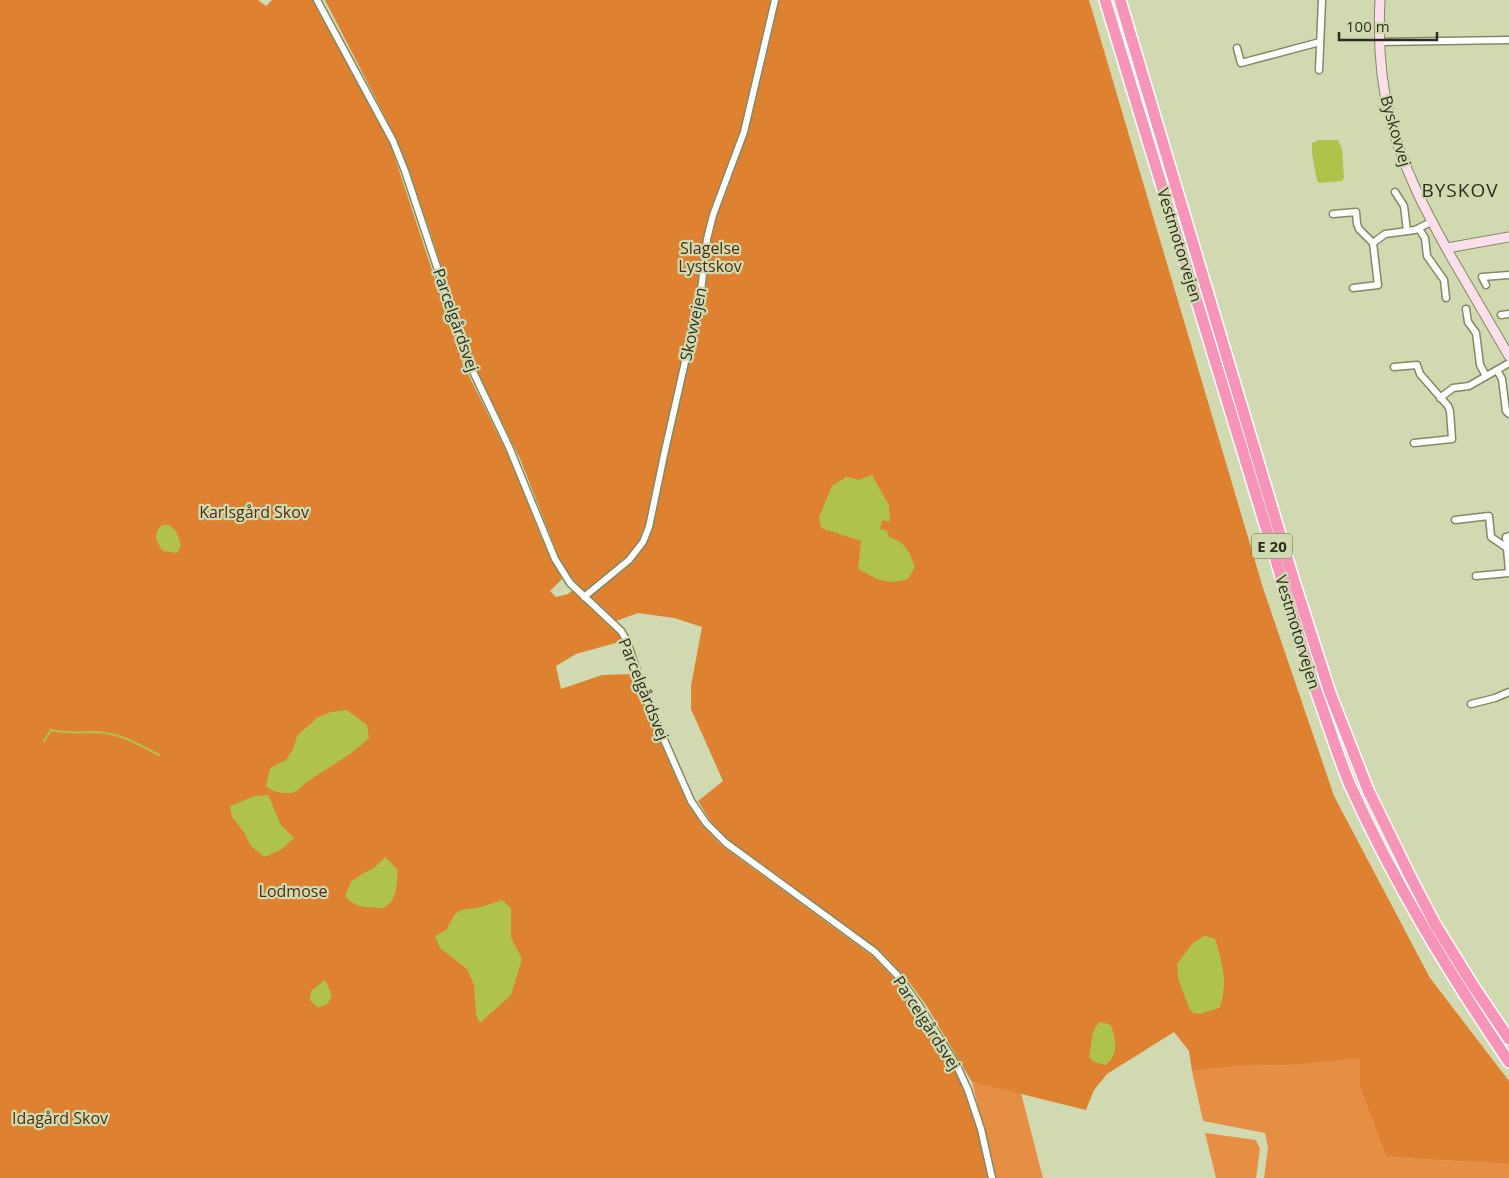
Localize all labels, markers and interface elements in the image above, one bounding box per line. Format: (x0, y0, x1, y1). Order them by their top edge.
scale bar (1339, 10, 1436, 42)
text: 100 m (1346, 16, 1390, 36)
street label: Byskovvej (1375, 93, 1417, 169)
district label: BYSKOV (1421, 177, 1499, 203)
street label: Vestmotorvejen (1152, 185, 1208, 305)
park label: Slagelse Lystskov (678, 237, 742, 277)
street label: Parcelgårdsvej (428, 265, 484, 375)
street label: Skovvejen (674, 285, 712, 363)
park label: Karlsgård Skov (199, 501, 309, 523)
road number: E 20 (1252, 534, 1292, 558)
street label: Vestmotorvejen (1270, 572, 1326, 692)
street label: Parcelgårdsvej (614, 635, 674, 743)
park label: Lodmose (259, 880, 327, 902)
street label: Parcelgårdsvej (888, 972, 966, 1074)
park label: Idagård Skov (12, 1107, 108, 1129)

